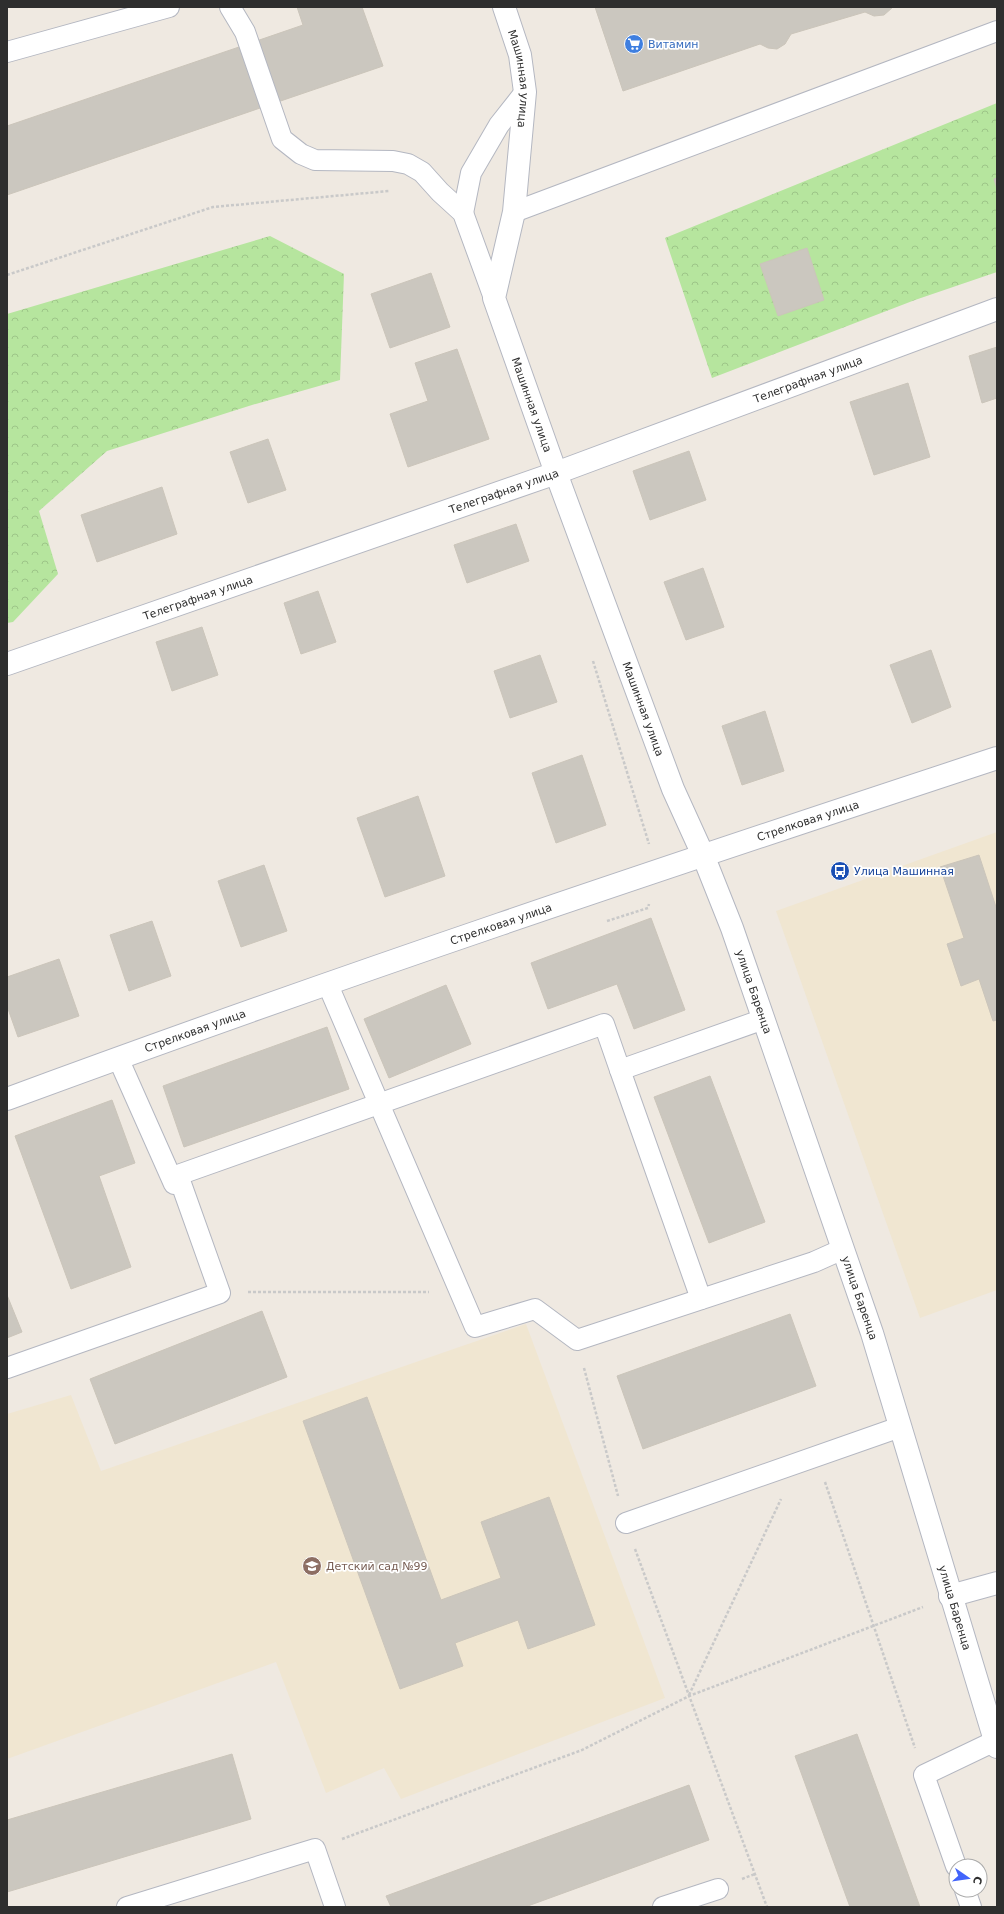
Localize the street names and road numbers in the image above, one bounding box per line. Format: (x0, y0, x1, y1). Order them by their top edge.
street label: Машинная улица (505, 28, 531, 128)
street label: Телеграфная улица (751, 354, 864, 406)
street label: Машинная улица (509, 356, 554, 454)
street label: Телеграфная улица (446, 467, 561, 517)
street label: Телеграфная улица (140, 573, 255, 624)
street label: Машинная улица (619, 660, 666, 758)
street label: Стрелковая улица (755, 798, 861, 844)
street label: Стрелковая улица (448, 901, 554, 948)
street label: улица Баренца (733, 948, 774, 1036)
street label: Стрелковая улица (143, 1007, 248, 1055)
street label: улица Баренца (839, 1254, 880, 1342)
street label: улица Баренца (936, 1564, 973, 1652)

